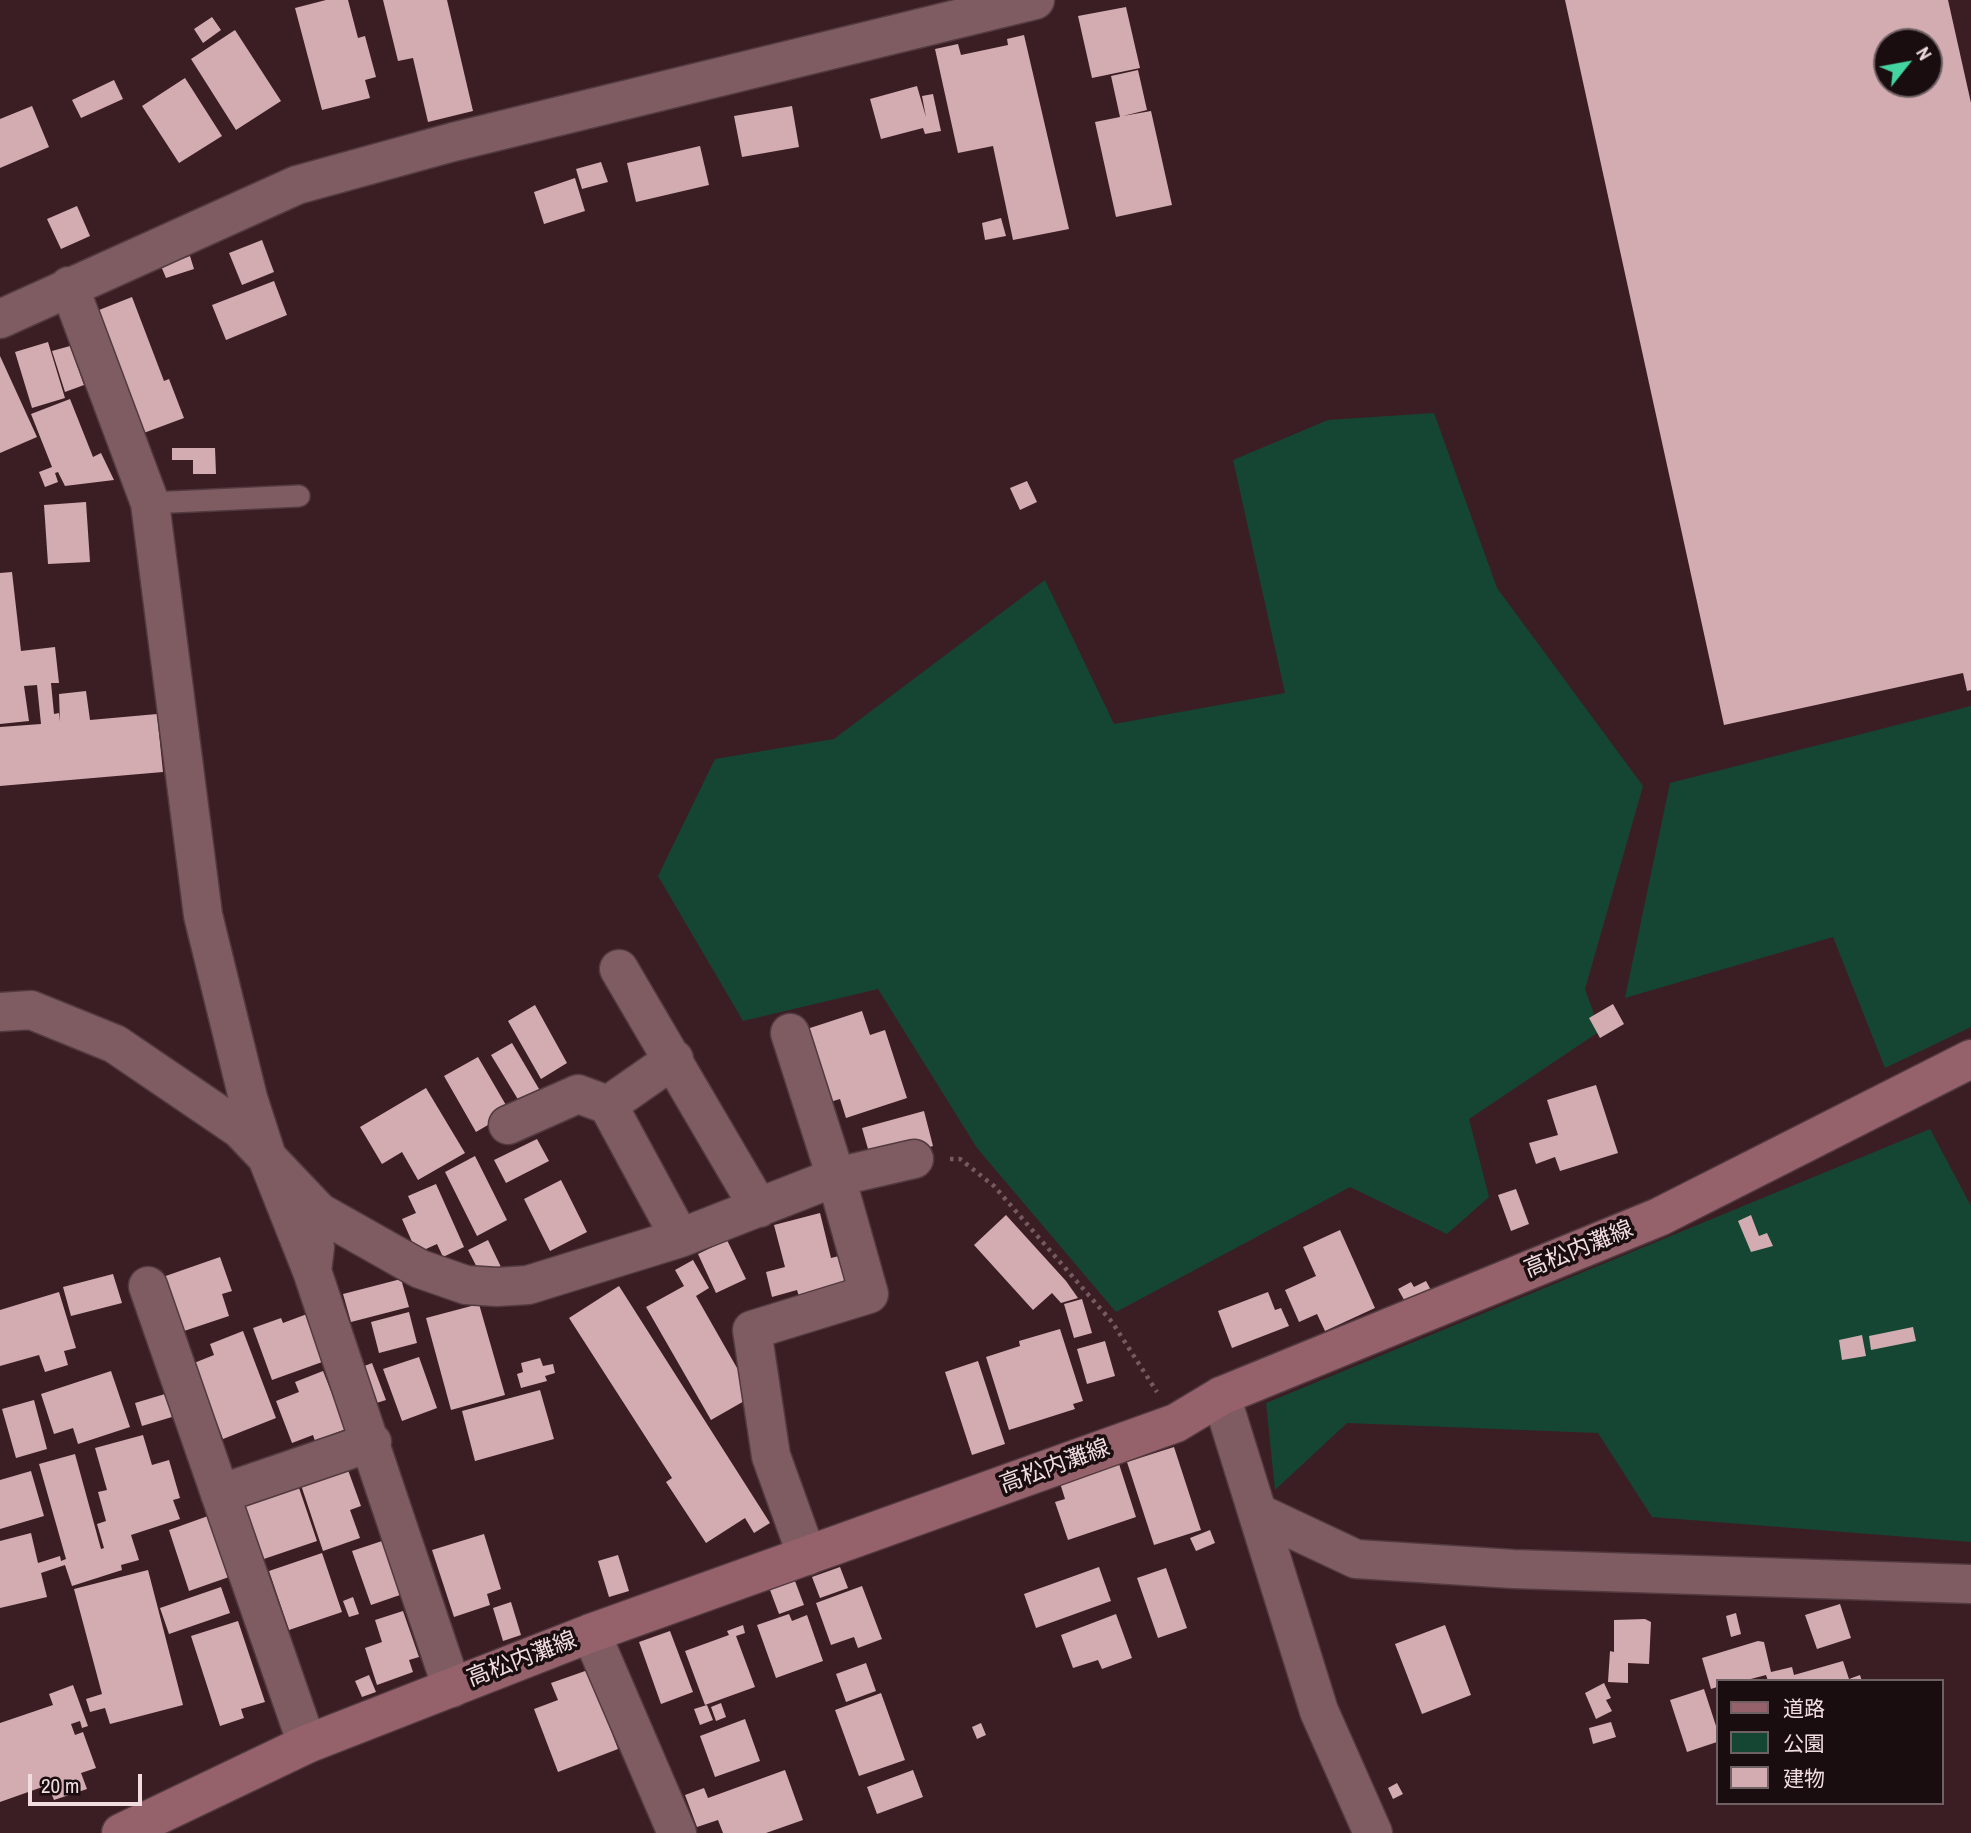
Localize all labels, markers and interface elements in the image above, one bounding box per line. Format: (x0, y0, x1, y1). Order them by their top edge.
north arrow (1873, 28, 1943, 98)
text: N (1910, 42, 1938, 65)
street label: 高松内灘線 (1521, 1216, 1637, 1284)
street label: 高松内灘線 (996, 1434, 1114, 1500)
street label: 高松内灘線 (463, 1627, 581, 1693)
legend (1716, 1679, 1943, 1805)
text: 道路 (1783, 1694, 1825, 1723)
text: 公園 (1783, 1729, 1825, 1758)
scale bar (32, 1759, 145, 1803)
text: 建物 (1783, 1764, 1825, 1793)
text: 20 m (41, 1771, 79, 1800)

